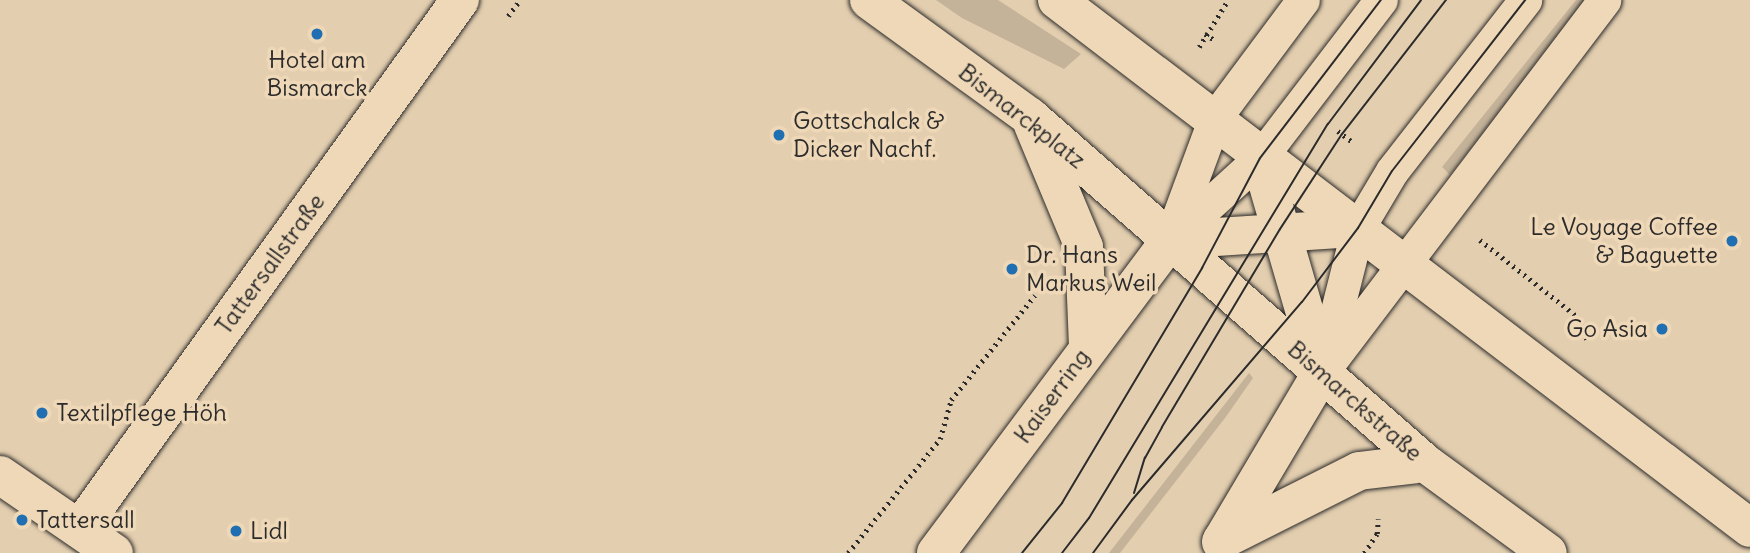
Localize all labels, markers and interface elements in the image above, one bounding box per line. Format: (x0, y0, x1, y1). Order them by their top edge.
marker: Hotel am Bismarck (309, 26, 325, 42)
place label: Hotel am Bismarck (267, 46, 367, 102)
street label: Bismarckplatz (953, 58, 1091, 174)
place label: Gottschalck & Dicker Nachf. (793, 107, 944, 163)
marker: Gottschalck & Dicker Nachf. (771, 127, 787, 143)
street label: Tattersallstraße (209, 188, 331, 340)
place label: Le Voyage Coffee & Baguette (1530, 213, 1718, 269)
marker: Le Voyage Coffee & Baguette (1724, 233, 1740, 249)
place label: Dr. Hans Markus Weil (1026, 241, 1156, 297)
marker: Dr. Hans Markus Weil (1004, 261, 1020, 277)
place label: Go Asia (1566, 315, 1648, 343)
marker: Go Asia (1654, 321, 1670, 337)
street label: Bismarckstraße (1282, 335, 1428, 467)
street label: Kaiserring (1008, 343, 1096, 449)
place label: Textilpflege Höh (56, 399, 227, 427)
marker: Textilpflege Höh (34, 405, 50, 421)
place label: Tattersall (36, 506, 135, 534)
marker: Tattersall (14, 512, 30, 528)
place label: Lidl (250, 517, 288, 545)
marker: Lidl (228, 523, 244, 539)

